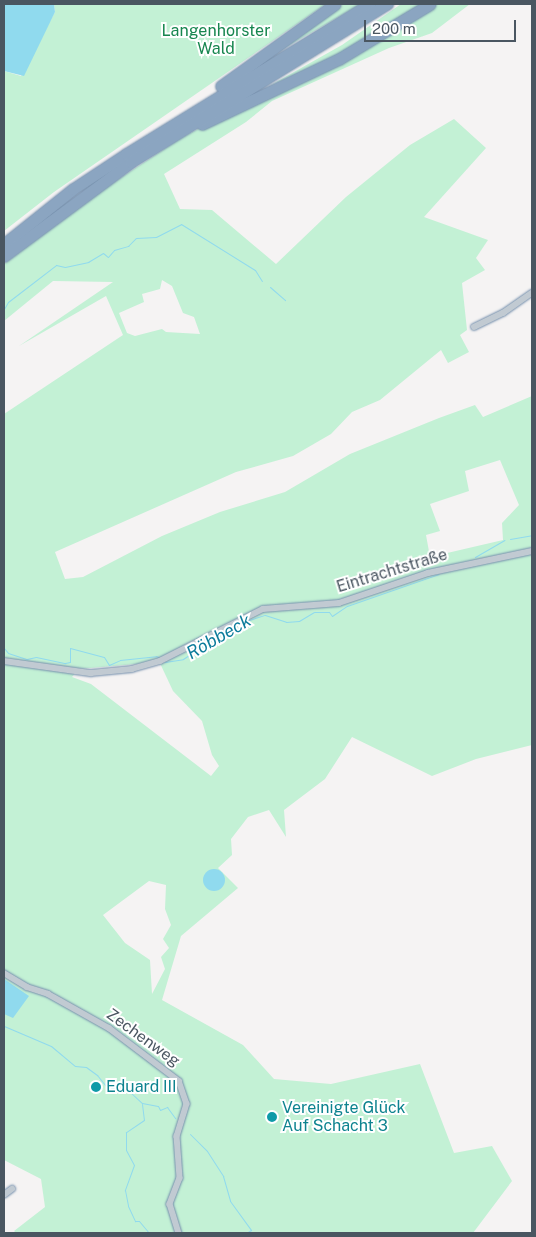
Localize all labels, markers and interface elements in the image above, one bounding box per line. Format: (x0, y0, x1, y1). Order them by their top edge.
scale bar (366, 10, 518, 42)
text: 200 m (372, 20, 416, 37)
park label: Langenhorster Wald (162, 21, 270, 59)
street label: Eintrachtstraße (334, 545, 450, 597)
water label: Röbbeck (183, 610, 255, 664)
street label: Zechenweg (103, 1005, 183, 1071)
place label: Eduard III (106, 1077, 177, 1097)
marker: Eduard III (90, 1081, 102, 1093)
place label: Vereinigte Glück Auf Schacht 3 (282, 1098, 406, 1136)
marker: Vereinigte Glück Auf Schacht 3 (266, 1111, 278, 1123)

